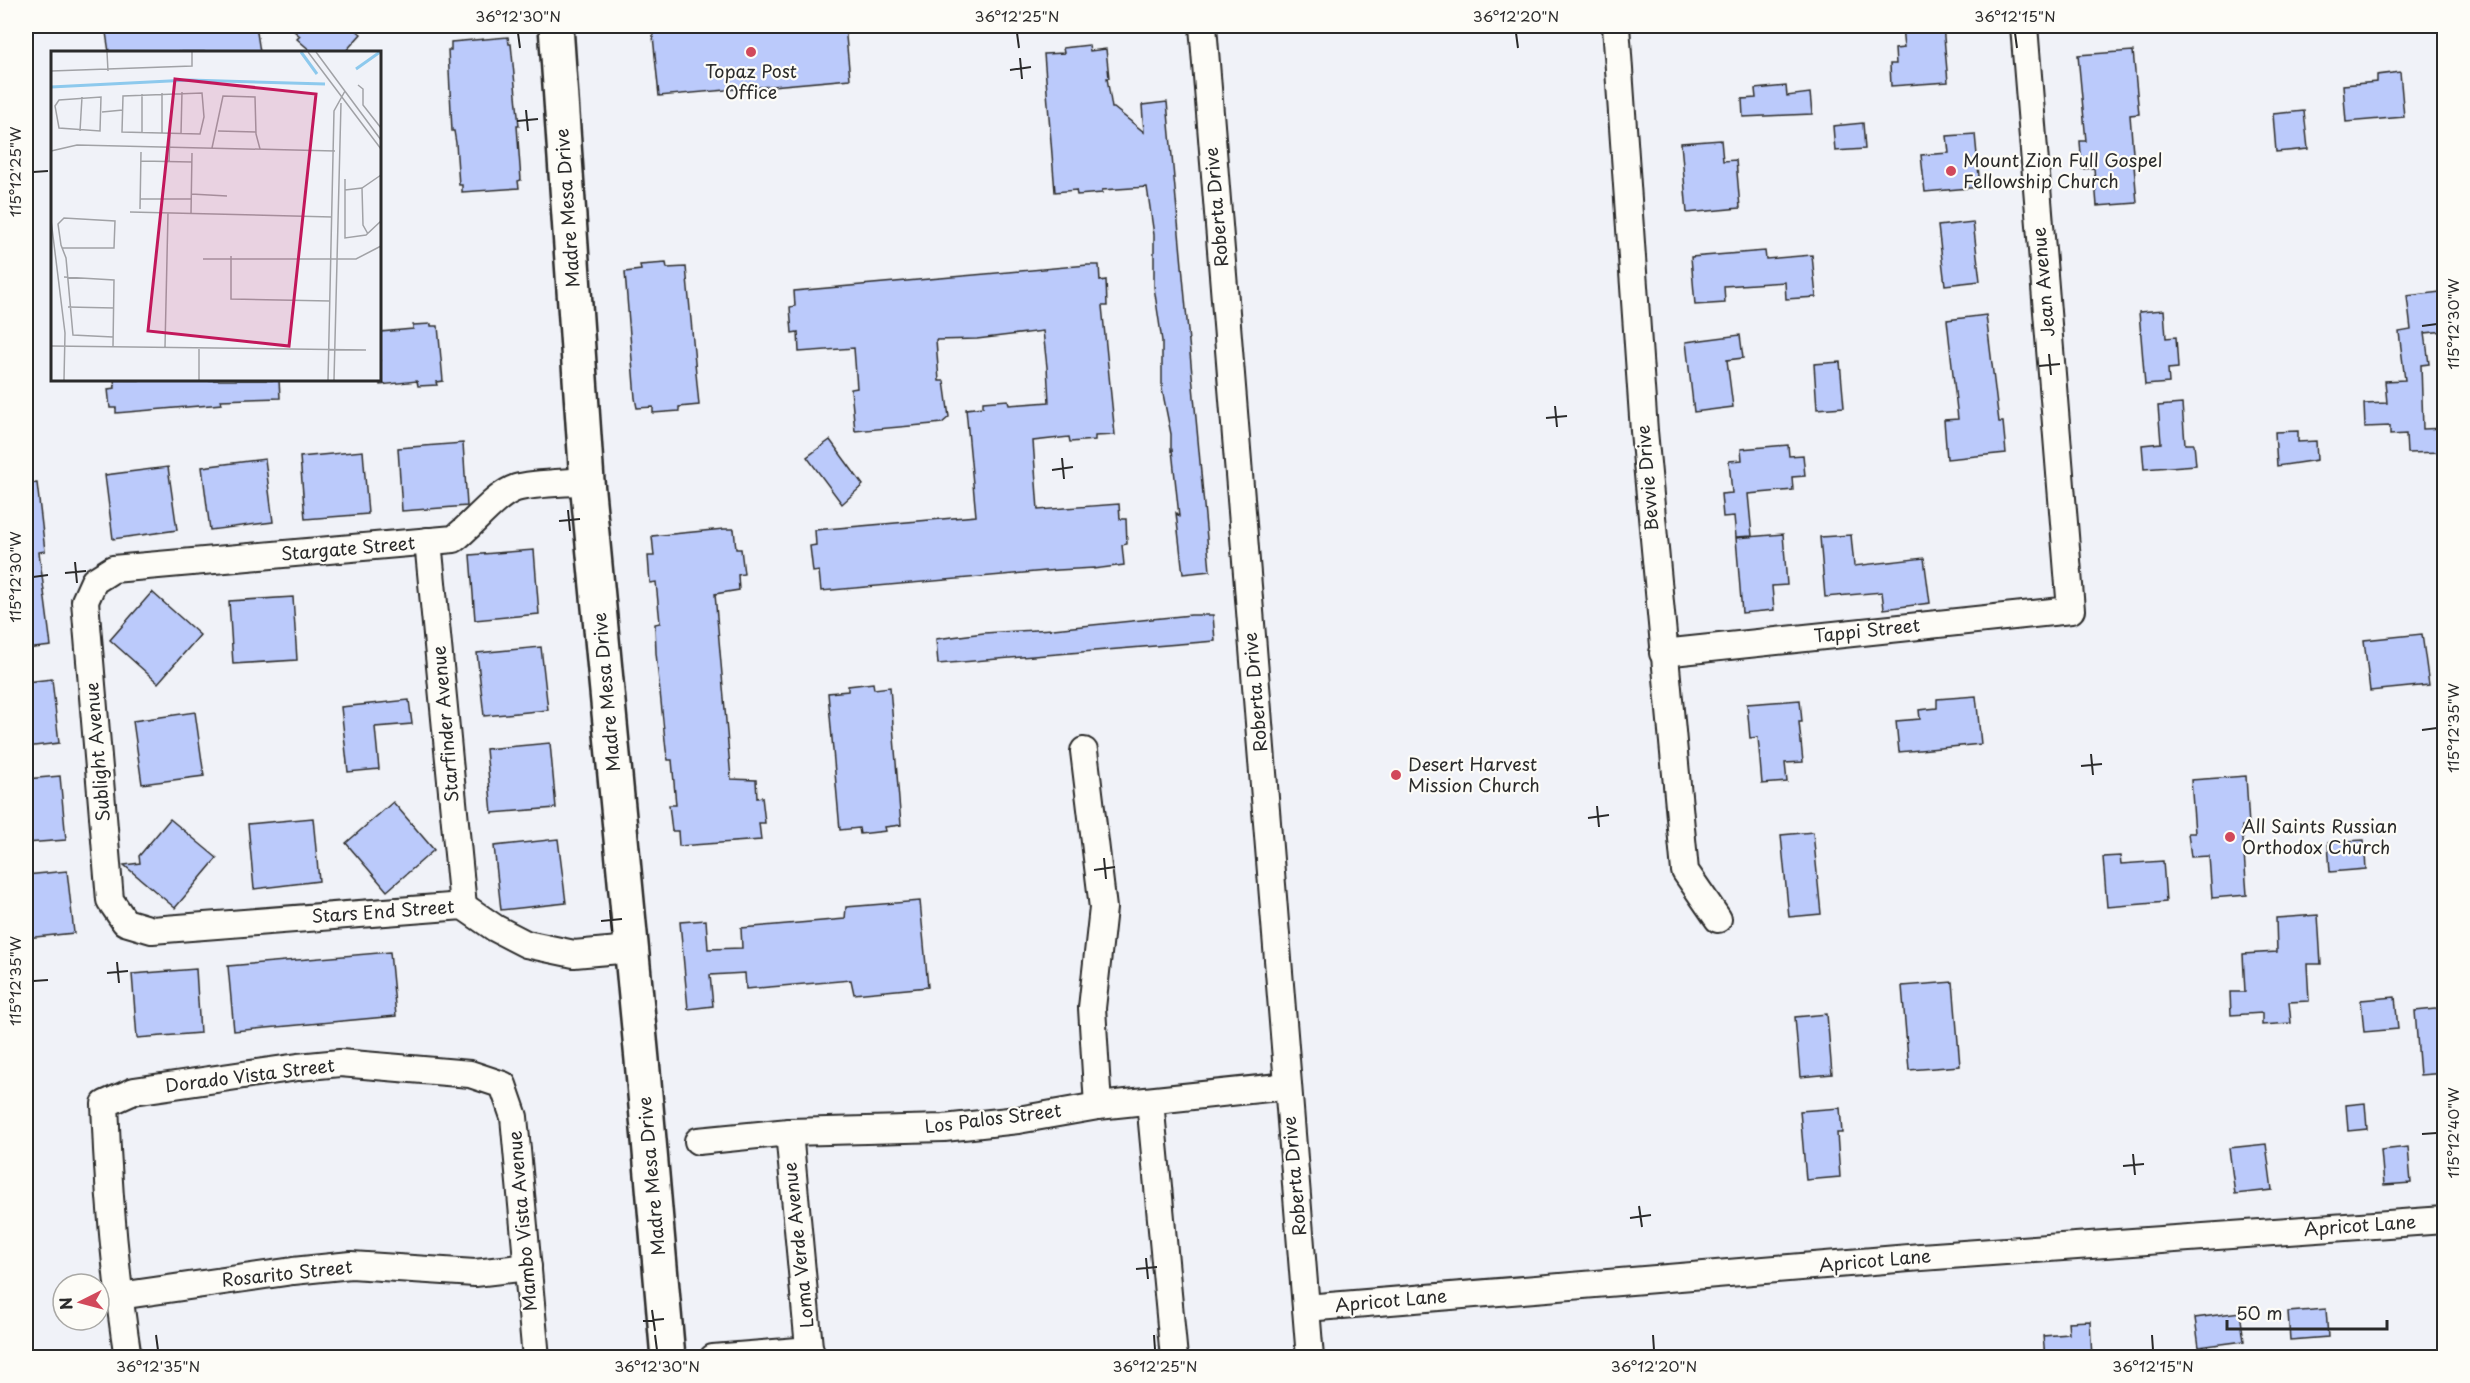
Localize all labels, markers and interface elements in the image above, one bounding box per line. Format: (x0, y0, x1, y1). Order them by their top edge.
text: 36°12'30"N (475, 4, 561, 27)
text: 36°12'25"N (975, 4, 1059, 27)
text: 36°12'20"N (1473, 4, 1559, 27)
text: 36°12'15"N (1974, 4, 2056, 27)
marker: Topaz Post Office (744, 45, 758, 59)
inset map (51, 51, 381, 381)
place label: Topaz Post Office (705, 57, 797, 105)
text: 115°12'25"W (3, 126, 26, 217)
street label: Madre Mesa Drive (547, 128, 586, 289)
street label: Roberta Drive (1197, 146, 1234, 268)
place label: Mount Zion Full Gospel Fellowship Church (1963, 146, 2162, 194)
marker: Mount Zion Full Gospel Fellowship Church (1944, 164, 1958, 178)
street label: Jean Avenue (2024, 226, 2061, 338)
text: 115°12'30"W (2441, 278, 2464, 370)
street label: Bevvie Drive (1628, 424, 1665, 532)
street label: Stargate Street (280, 528, 416, 567)
text: 115°12'30"W (3, 531, 26, 623)
street label: Tappi Street (1812, 611, 1921, 649)
street label: Madre Mesa Drive (585, 612, 626, 773)
street label: Roberta Drive (1236, 631, 1273, 753)
street label: Starfinder Avenue (424, 645, 465, 804)
street label: Sublight Avenue (77, 681, 116, 823)
text: 115°12'35"W (2441, 682, 2464, 773)
place label: Desert Harvest Mission Church (1408, 750, 1540, 798)
marker: Desert Harvest Mission Church (1389, 768, 1403, 782)
place label: All Saints Russian Orthodox Church (2242, 812, 2397, 860)
marker: All Saints Russian Orthodox Church (2223, 830, 2237, 844)
street label: Stars End Street (311, 892, 455, 929)
text: 115°12'35"W (3, 935, 26, 1026)
street label: Dorado Vista Street (164, 1051, 336, 1098)
text: 115°12'40"W (2441, 1087, 2464, 1179)
street label: Madre Mesa Drive (630, 1096, 671, 1257)
street label: Los Palos Street (923, 1096, 1063, 1139)
street label: Roberta Drive (1275, 1115, 1312, 1237)
street label: Mambo Vista Avenue (500, 1130, 543, 1312)
street label: Loma Verde Avenue (775, 1161, 820, 1329)
street label: Apricot Lane (2303, 1207, 2417, 1242)
street label: Apricot Lane (1818, 1241, 1932, 1278)
street label: Rosarito Street (220, 1252, 354, 1293)
north arrow (51, 1272, 111, 1332)
street label: Apricot Lane (1334, 1281, 1448, 1318)
scale bar (2227, 1293, 2388, 1331)
text: N (52, 1296, 78, 1311)
text: 50 m (2236, 1299, 2283, 1326)
text: 36°12'35"N (116, 1354, 200, 1377)
text: 36°12'30"N (614, 1354, 700, 1377)
text: 36°12'25"N (1113, 1354, 1197, 1377)
text: 36°12'20"N (1611, 1354, 1697, 1377)
text: 36°12'15"N (2112, 1354, 2194, 1377)

